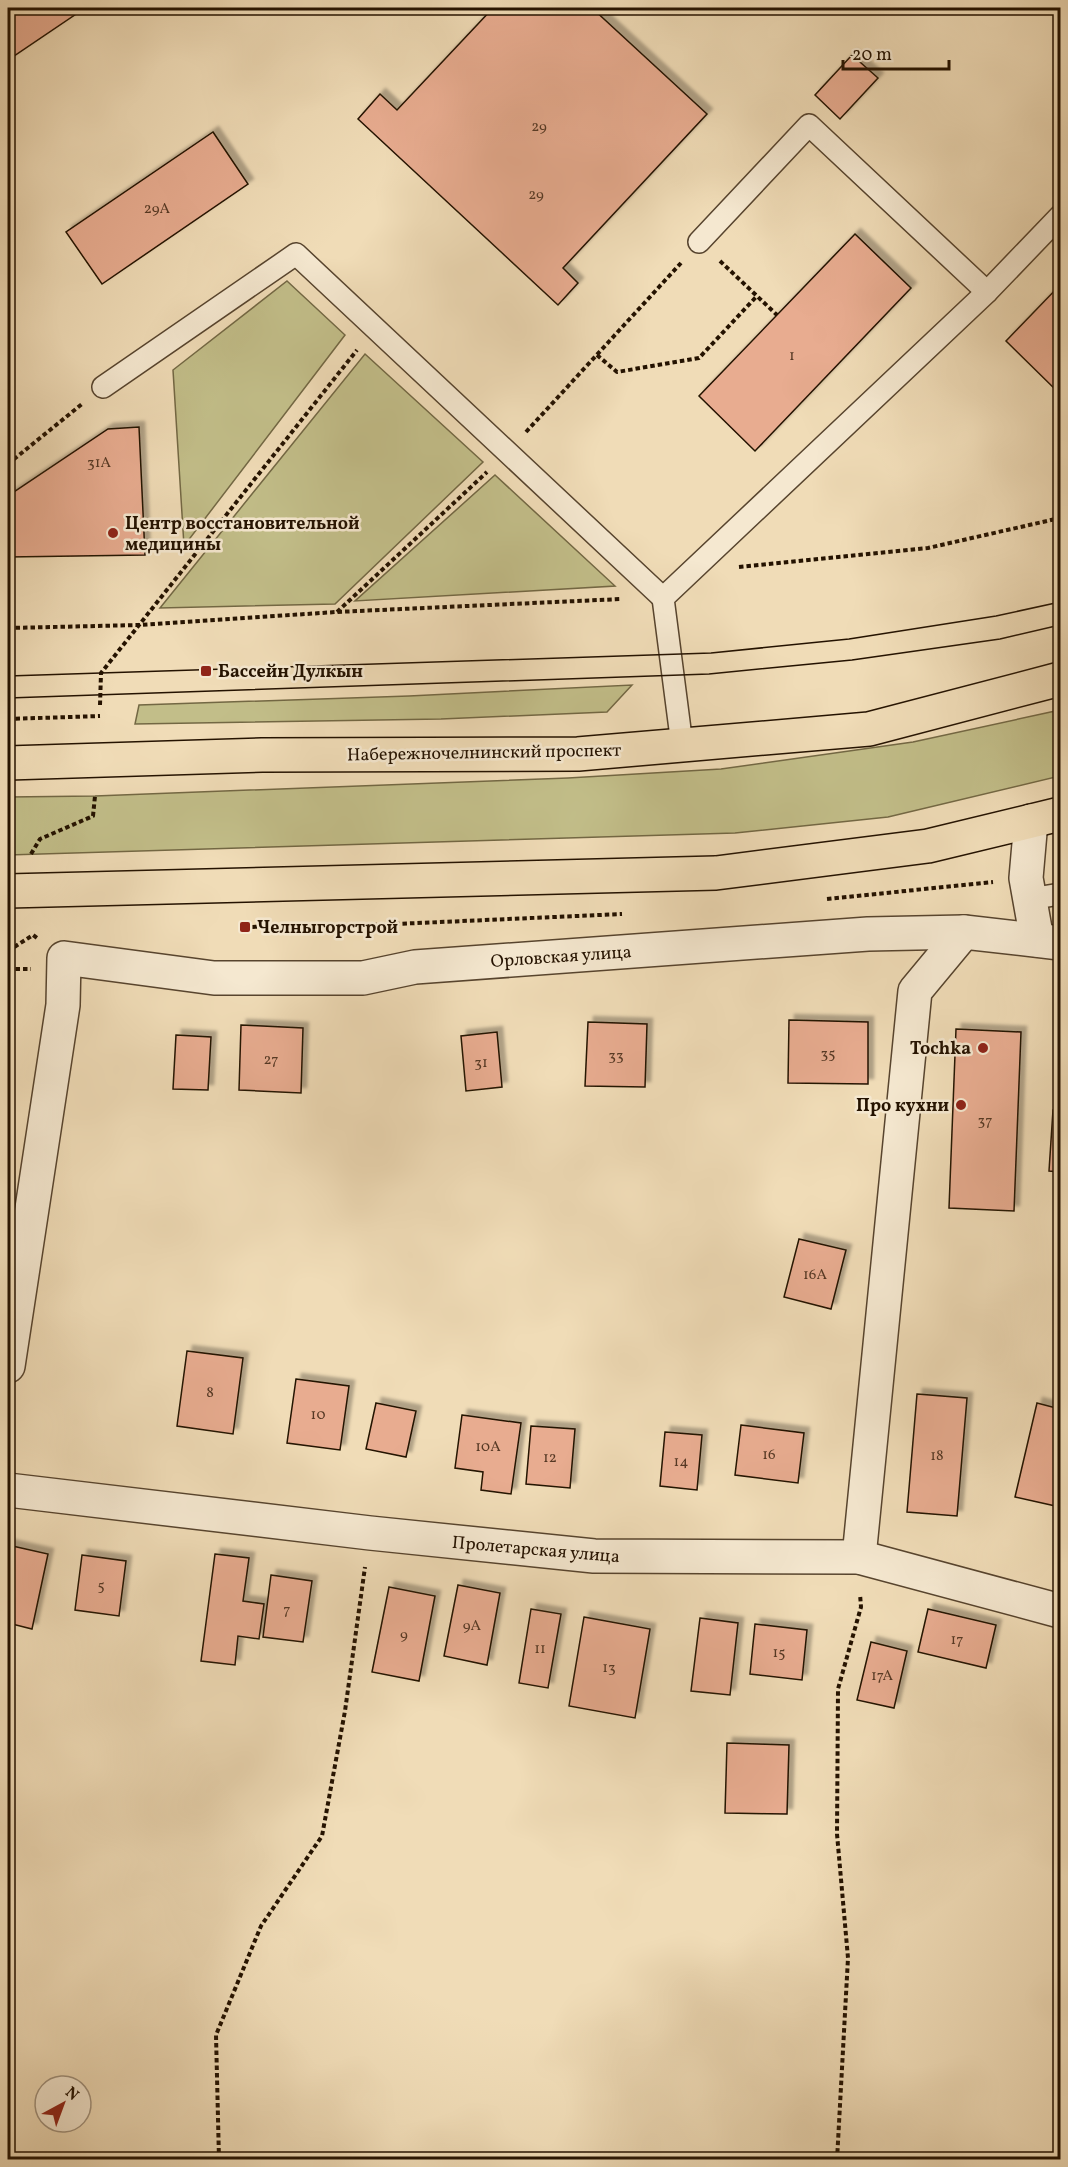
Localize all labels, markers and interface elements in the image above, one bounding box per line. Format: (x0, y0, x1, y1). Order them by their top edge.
scale bar (843, 33, 950, 71)
text: 20 m (852, 43, 892, 68)
house number: 29 (531, 117, 547, 138)
house number: 29 (528, 185, 544, 206)
house number: 29А (144, 199, 171, 220)
house number: 1 (789, 346, 795, 367)
house number: 31А (87, 453, 111, 474)
place label: Центр восстановительной медицины (125, 512, 359, 558)
marker: Центр восстановительной медицины (106, 526, 120, 540)
place label: Бассейн Дулкын (218, 660, 363, 685)
marker: Бассейн Дулкын (199, 664, 213, 678)
street label: Набережночелнинский проспект (347, 739, 621, 768)
place label: Челныгорстрой (257, 916, 398, 941)
marker: Челныгорстрой (238, 920, 252, 934)
street label: Орловская улица (490, 940, 632, 975)
place label: Tochka (910, 1037, 971, 1062)
marker: Tochka (976, 1041, 990, 1055)
house number: 35 (821, 1044, 835, 1065)
house number: 33 (608, 1046, 624, 1067)
house number: 27 (264, 1050, 278, 1071)
house number: 31 (474, 1053, 488, 1074)
place label: Про кухни (856, 1094, 949, 1119)
marker: Про кухни (954, 1098, 968, 1112)
house number: 37 (978, 1111, 992, 1132)
house number: 16А (803, 1265, 827, 1286)
house number: 8 (206, 1383, 214, 1404)
house number: 10 (311, 1405, 325, 1426)
house number: 10А (475, 1437, 501, 1458)
house number: 16 (762, 1445, 776, 1466)
house number: 18 (930, 1446, 944, 1467)
house number: 12 (543, 1448, 557, 1469)
house number: 14 (674, 1452, 688, 1473)
street label: Пролетарская улица (451, 1531, 621, 1570)
house number: 5 (97, 1576, 105, 1597)
house number: 7 (283, 1600, 291, 1621)
house number: 9А (463, 1616, 482, 1637)
house number: 9 (400, 1625, 408, 1646)
house number: 17 (950, 1630, 964, 1651)
house number: 11 (534, 1639, 546, 1660)
house number: 15 (772, 1643, 786, 1664)
house number: 13 (602, 1658, 616, 1679)
house number: 17А (871, 1666, 894, 1687)
north arrow (33, 2074, 93, 2134)
text: N (60, 2082, 83, 2107)

